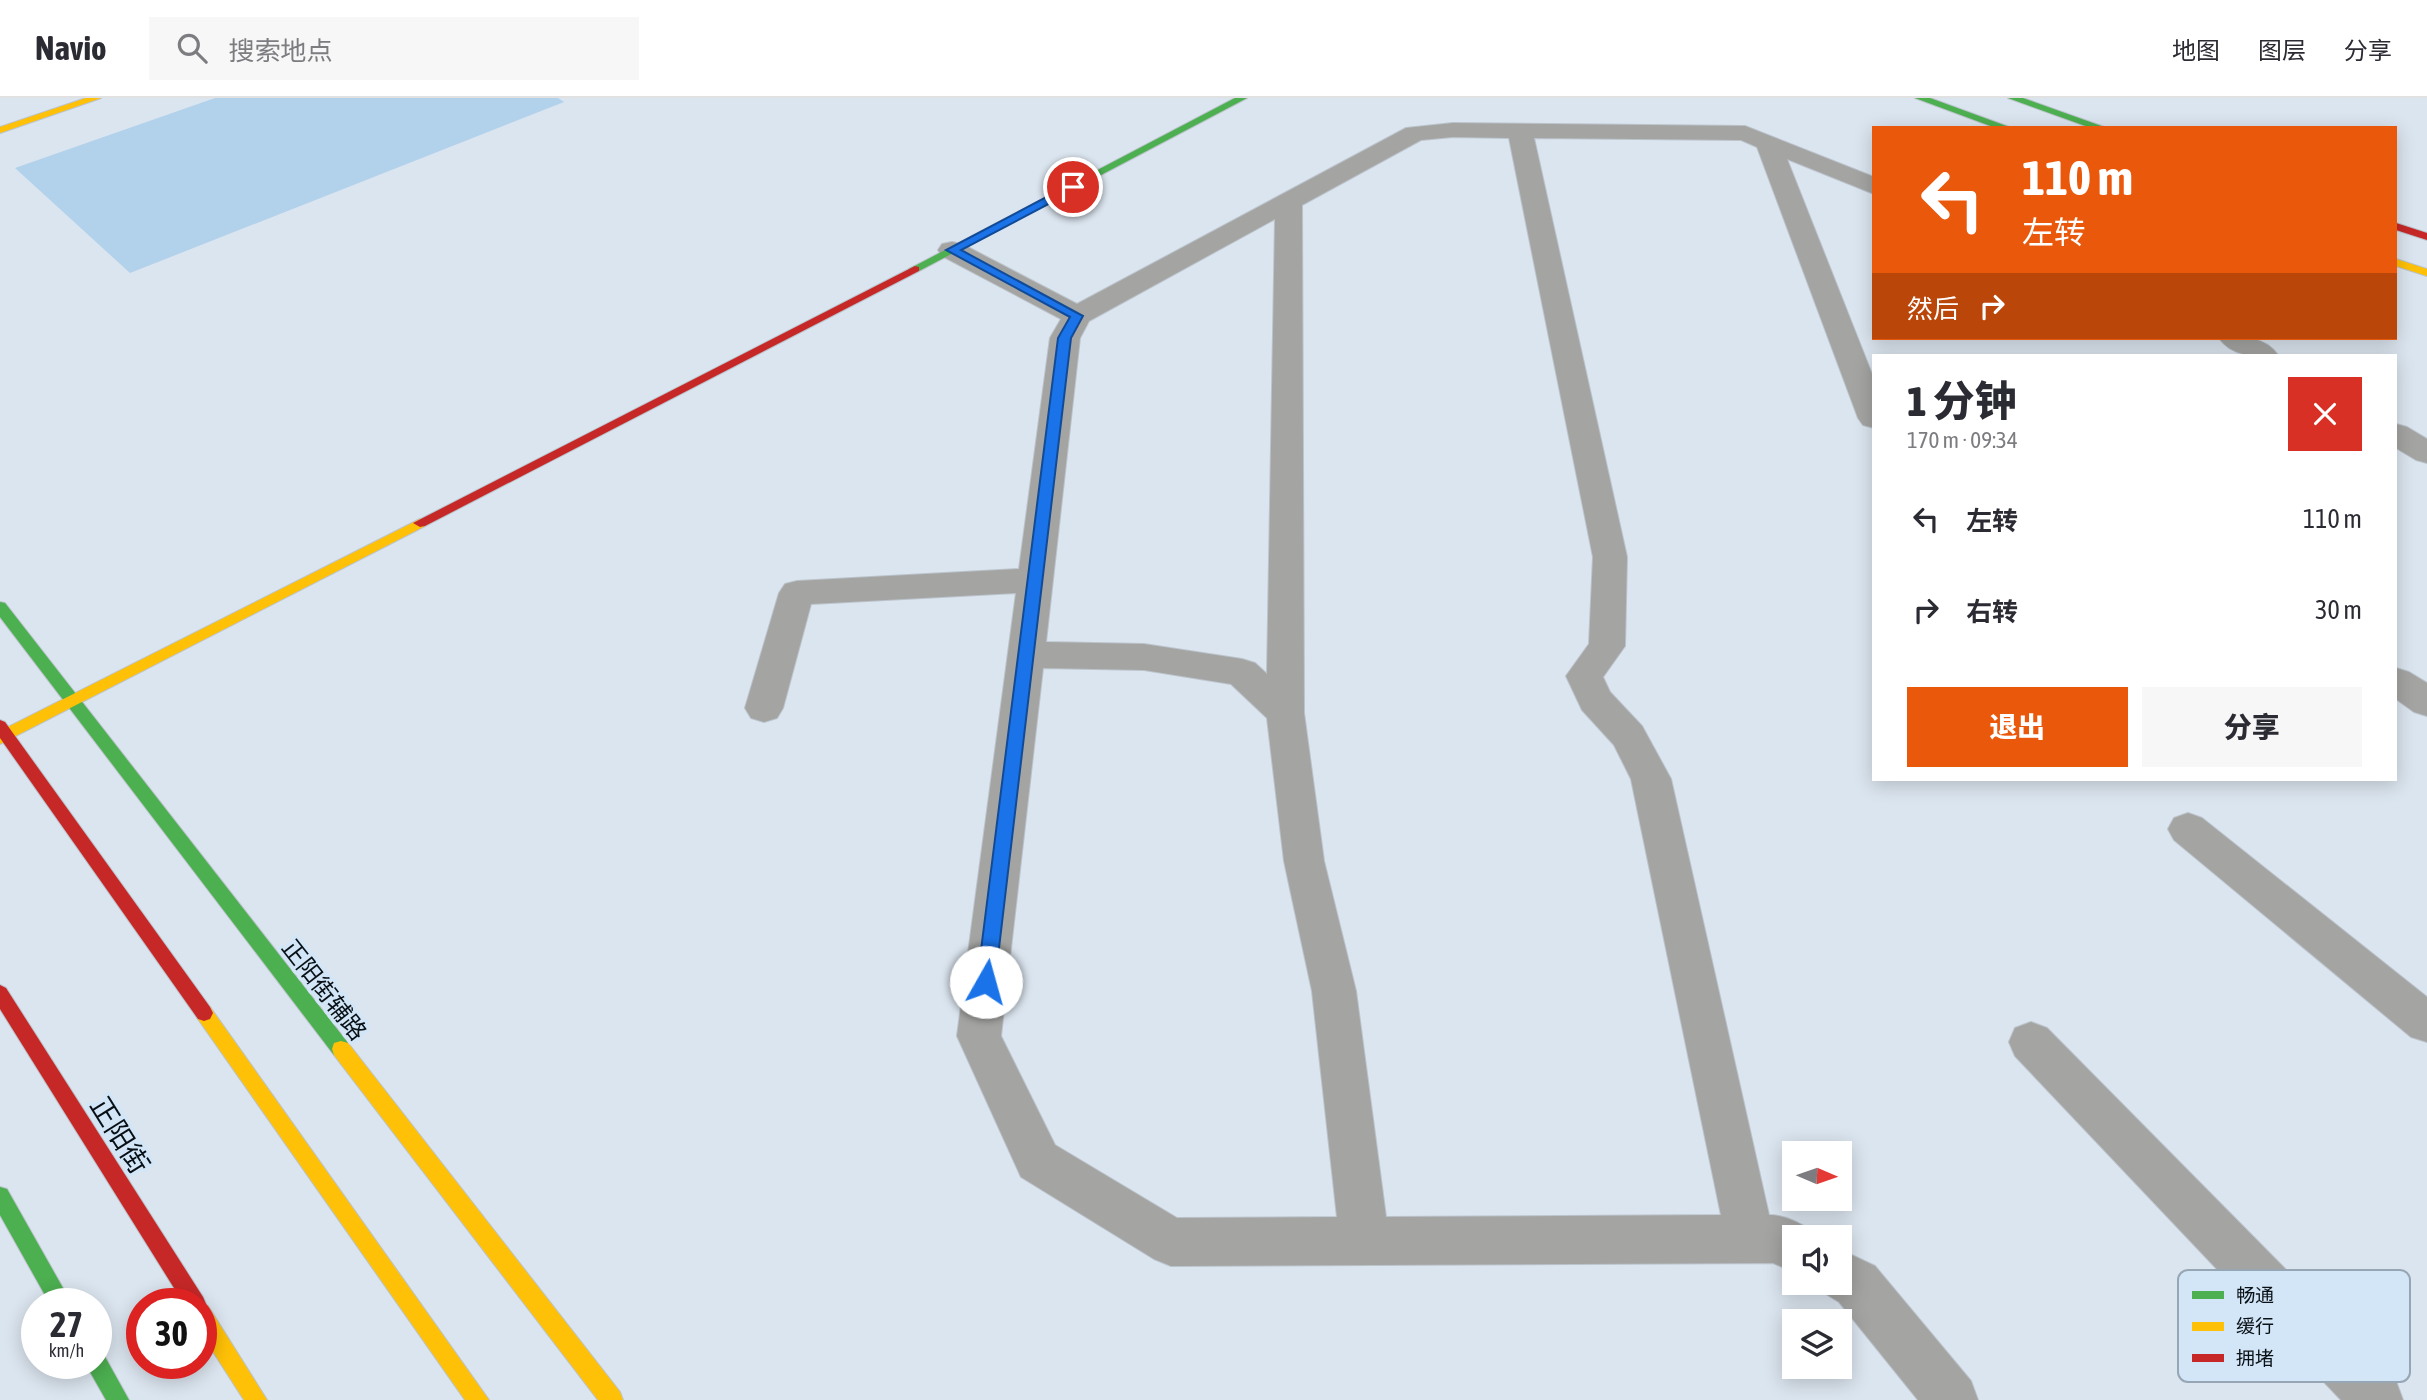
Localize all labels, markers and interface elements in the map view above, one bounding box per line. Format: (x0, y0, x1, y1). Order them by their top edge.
search box (149, 17, 639, 80)
text: Navio (35, 29, 107, 67)
icon: search (173, 29, 211, 67)
text: 搜索地点 (229, 36, 333, 66)
text: 地图 (2172, 37, 2220, 64)
text: 图层 (2258, 37, 2306, 64)
text: 分享 (2344, 37, 2392, 64)
text: 110 m (2022, 149, 2133, 205)
icon: left (1907, 154, 1998, 245)
pin (1043, 157, 1103, 217)
icon: arrive (1054, 168, 1092, 206)
text: 左转 (2022, 214, 2086, 251)
icon: right (1973, 287, 2011, 325)
text: 然后 (1907, 294, 1959, 324)
text: 1 分钟 (1907, 377, 2017, 425)
button: close (2288, 377, 2362, 451)
text: 170 m · 09:34 (1907, 427, 2018, 453)
icon: left (1907, 500, 1945, 538)
text: 110 m (2303, 504, 2362, 534)
text: 左转 (1966, 506, 2018, 536)
icon: right (1907, 591, 1945, 629)
text: 30 m (2315, 595, 2362, 625)
text: 右转 (1966, 597, 2018, 627)
button: 退出 (1907, 687, 2128, 767)
button: 分享 (2142, 687, 2362, 767)
street label: 正阳街辅路 (277, 934, 372, 1045)
position arrow (949, 945, 1023, 1019)
street label: 正阳街 (84, 1091, 156, 1179)
north arrow (1782, 1141, 1852, 1211)
map controls (1782, 1141, 1852, 1379)
button: sound (1782, 1225, 1852, 1295)
legend (2178, 1270, 2410, 1382)
text: 畅通 (2236, 1284, 2274, 1306)
speed limit sign: 30 (126, 1288, 217, 1379)
text: 27 (50, 1304, 83, 1344)
button: layers (1782, 1309, 1852, 1379)
text: 缓行 (2236, 1315, 2274, 1337)
text: km/h (49, 1340, 84, 1361)
text: 拥堵 (2236, 1347, 2274, 1369)

